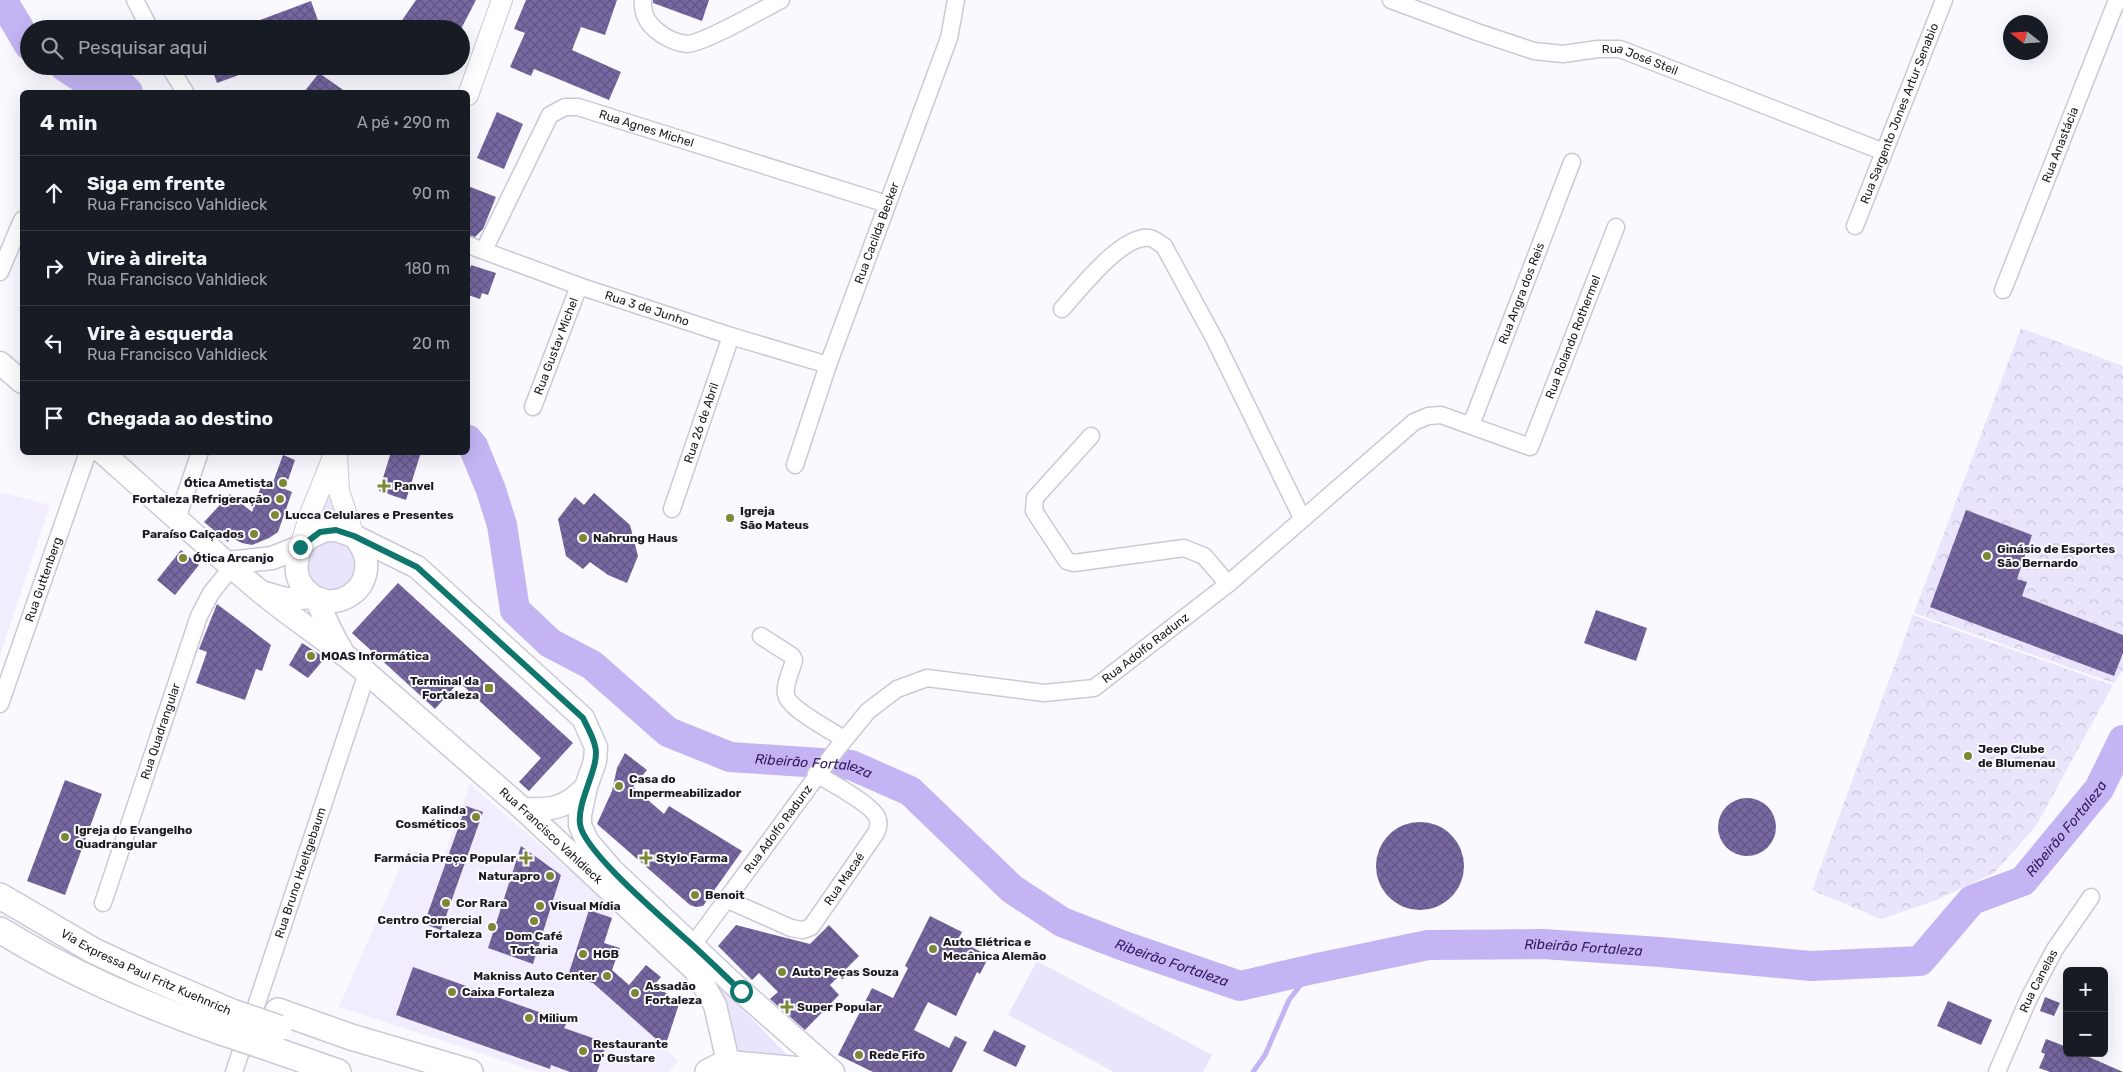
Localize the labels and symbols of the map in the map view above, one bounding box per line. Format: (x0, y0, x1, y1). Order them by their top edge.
north arrow (2003, 15, 2048, 60)
street label: Rua Sargento Jones Artur Senabio (1857, 21, 1941, 206)
street label: Rua José Steil (1602, 41, 1680, 78)
street label: Rua Anastácia (2039, 105, 2081, 185)
street label: Rua Agnes Michel (597, 107, 696, 150)
street label: Rua Cacilda Becker (852, 180, 902, 286)
street label: Rua Angra dos Reis (1496, 241, 1547, 346)
street label: Rua Rolando Rothermel (1543, 273, 1603, 401)
street label: Rua 3 de Junho (603, 288, 691, 329)
street label: Rua Gustav Michel (531, 296, 581, 397)
street label: Rua 26 de Abril (681, 381, 722, 465)
place label: Ótica Ametista (184, 476, 273, 490)
marker: Ótica Ametista (277, 477, 289, 489)
place label: Panvel (394, 479, 434, 493)
marker: Panvel (378, 480, 390, 492)
place label: Fortaleza Refrigeração (132, 492, 270, 506)
marker: Fortaleza Refrigeração (274, 493, 286, 505)
place label: Igreja São Mateus (740, 504, 809, 532)
place label: Lucca Celulares e Presentes (285, 508, 454, 522)
marker: Lucca Celulares e Presentes (269, 509, 281, 521)
marker: Igreja São Mateus (724, 512, 736, 524)
place label: Paraíso Calçados (142, 527, 244, 541)
marker: Paraíso Calçados (248, 528, 260, 540)
place label: Nahrung Haus (593, 531, 678, 545)
marker: Nahrung Haus (577, 532, 589, 544)
street label: Rua Guttenberg (22, 535, 65, 624)
route end (289, 536, 312, 559)
place label: Ginásio de Esportes São Bernardo (1997, 542, 2115, 570)
marker: Ginásio de Esportes São Bernardo (1981, 550, 1993, 562)
place label: Ótica Arcanjo (193, 551, 274, 565)
marker: Ótica Arcanjo (177, 552, 189, 564)
street label: Rua Adolfo Radunz (1099, 610, 1192, 686)
place label: MOAS Informática (321, 649, 429, 663)
marker: MOAS Informática (305, 650, 317, 662)
place label: Terminal da Fortaleza (410, 674, 479, 702)
street label: Rua Quadrangular (138, 681, 183, 781)
marker: Terminal da Fortaleza (483, 682, 495, 694)
place label: Jeep Clube de Blumenau (1978, 742, 2055, 770)
water label: Ribeirão Fortaleza (754, 750, 875, 782)
marker: Jeep Clube de Blumenau (1962, 750, 1974, 762)
place label: Casa do Impermeabilizador (629, 772, 742, 800)
water label: Ribeirão Fortaleza (2022, 778, 2110, 880)
marker: Casa do Impermeabilizador (613, 780, 625, 792)
street label: Rua Adolfo Radunz (741, 782, 815, 876)
street label: Rua Francisco Vahldieck (497, 785, 606, 887)
place label: Kalinda Cosméticos (395, 803, 466, 831)
street label: Rua Bruno Hoeltgebaum (272, 806, 329, 940)
marker: Kalinda Cosméticos (470, 811, 482, 823)
place label: Igreja do Evangelho Quadrangular (75, 823, 192, 851)
marker: Igreja do Evangelho Quadrangular (59, 831, 71, 843)
street label: Rua Macaé (821, 850, 867, 908)
place label: Farmácia Preço Popular (374, 851, 517, 865)
place label: Stylo Farma (656, 851, 728, 865)
marker: Farmácia Preço Popular (520, 852, 532, 864)
marker: Stylo Farma (640, 852, 652, 864)
place label: Naturapro (478, 869, 540, 883)
marker: Naturapro (544, 870, 556, 882)
place label: Benoit (705, 888, 745, 902)
marker: Benoit (689, 889, 701, 901)
place label: Cor Rara (456, 896, 507, 910)
marker: Cor Rara (440, 897, 452, 909)
place label: Visual Mídia (550, 899, 620, 913)
marker: Visual Mídia (534, 900, 546, 912)
place label: Centro Comercial Fortaleza (378, 913, 482, 941)
marker: Dom Café Tortaria (528, 915, 540, 927)
marker: Centro Comercial Fortaleza (486, 921, 498, 933)
street label: Via Expressa Paul Fritz Kuehnrich (58, 926, 233, 1018)
place label: Dom Café Tortaria (505, 929, 563, 957)
place label: Auto Elétrica e Mecânica Alemão (943, 935, 1046, 963)
water label: Ribeirão Fortaleza (1113, 935, 1231, 990)
water label: Ribeirão Fortaleza (1524, 935, 1643, 959)
marker: Auto Elétrica e Mecânica Alemão (927, 943, 939, 955)
place label: HGB (593, 947, 619, 961)
street label: Rua Canelas (2017, 947, 2060, 1015)
marker: HGB (577, 948, 589, 960)
place label: Auto Peças Souza (792, 965, 899, 979)
marker: Auto Peças Souza (776, 966, 788, 978)
place label: Makniss Auto Center (473, 969, 598, 983)
marker: Makniss Auto Center (601, 970, 613, 982)
place label: Assadão Fortaleza (645, 979, 702, 1007)
route start (730, 980, 753, 1003)
place label: Caixa Fortaleza (462, 985, 555, 999)
marker: Caixa Fortaleza (446, 986, 458, 998)
marker: Assadão Fortaleza (629, 987, 641, 999)
place label: Super Popular (797, 1000, 882, 1014)
marker: Super Popular (781, 1001, 793, 1013)
place label: Milium (539, 1011, 578, 1025)
marker: Milium (523, 1012, 535, 1024)
place label: Restaurante D' Gustare (593, 1037, 668, 1065)
marker: Restaurante D' Gustare (577, 1045, 589, 1057)
place label: Rede Fifo (869, 1048, 925, 1062)
marker: Rede Fifo (853, 1049, 865, 1061)

